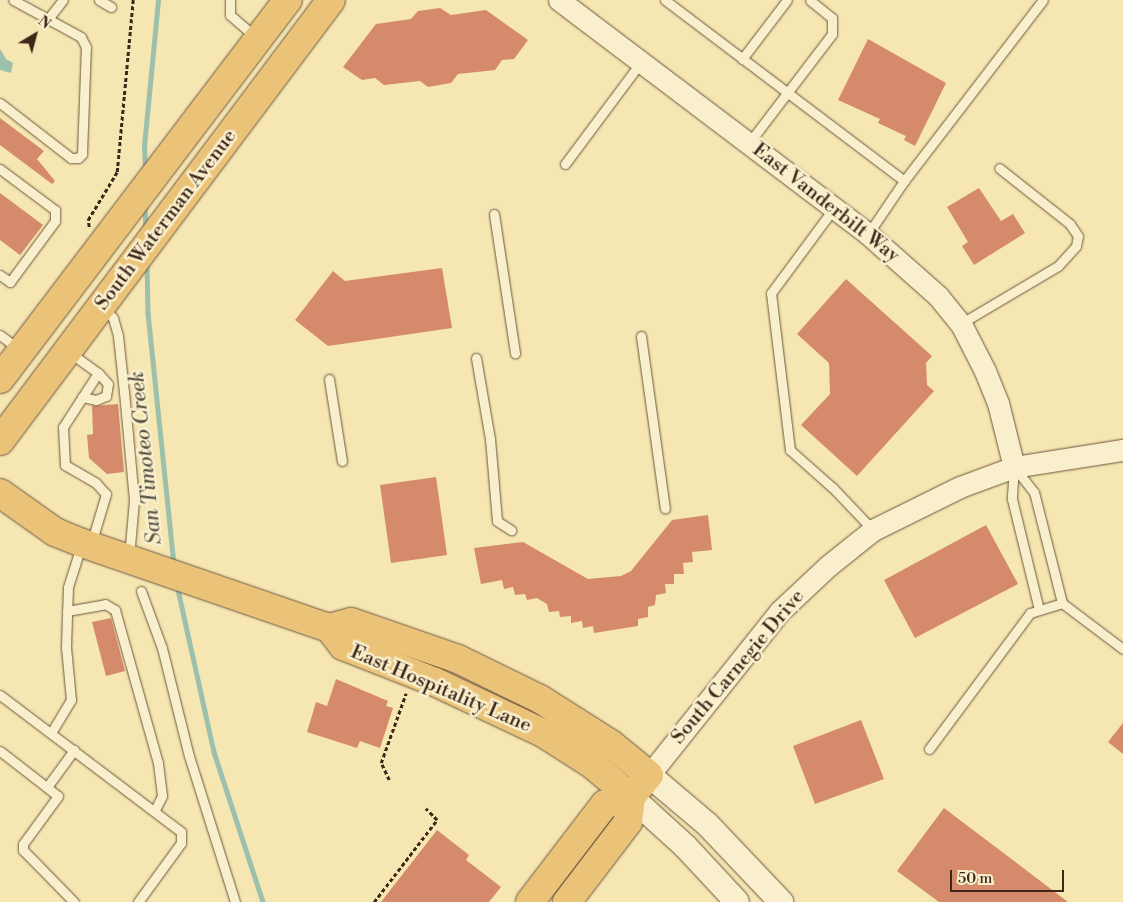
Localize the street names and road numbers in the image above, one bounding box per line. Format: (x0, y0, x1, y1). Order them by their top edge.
street label: South Waterman Avenue (90, 125, 242, 315)
street label: East Vanderbilt Way (748, 138, 904, 268)
street label: South Carnegie Drive (666, 585, 810, 749)
street label: East Hospitality Lane (347, 640, 535, 738)

